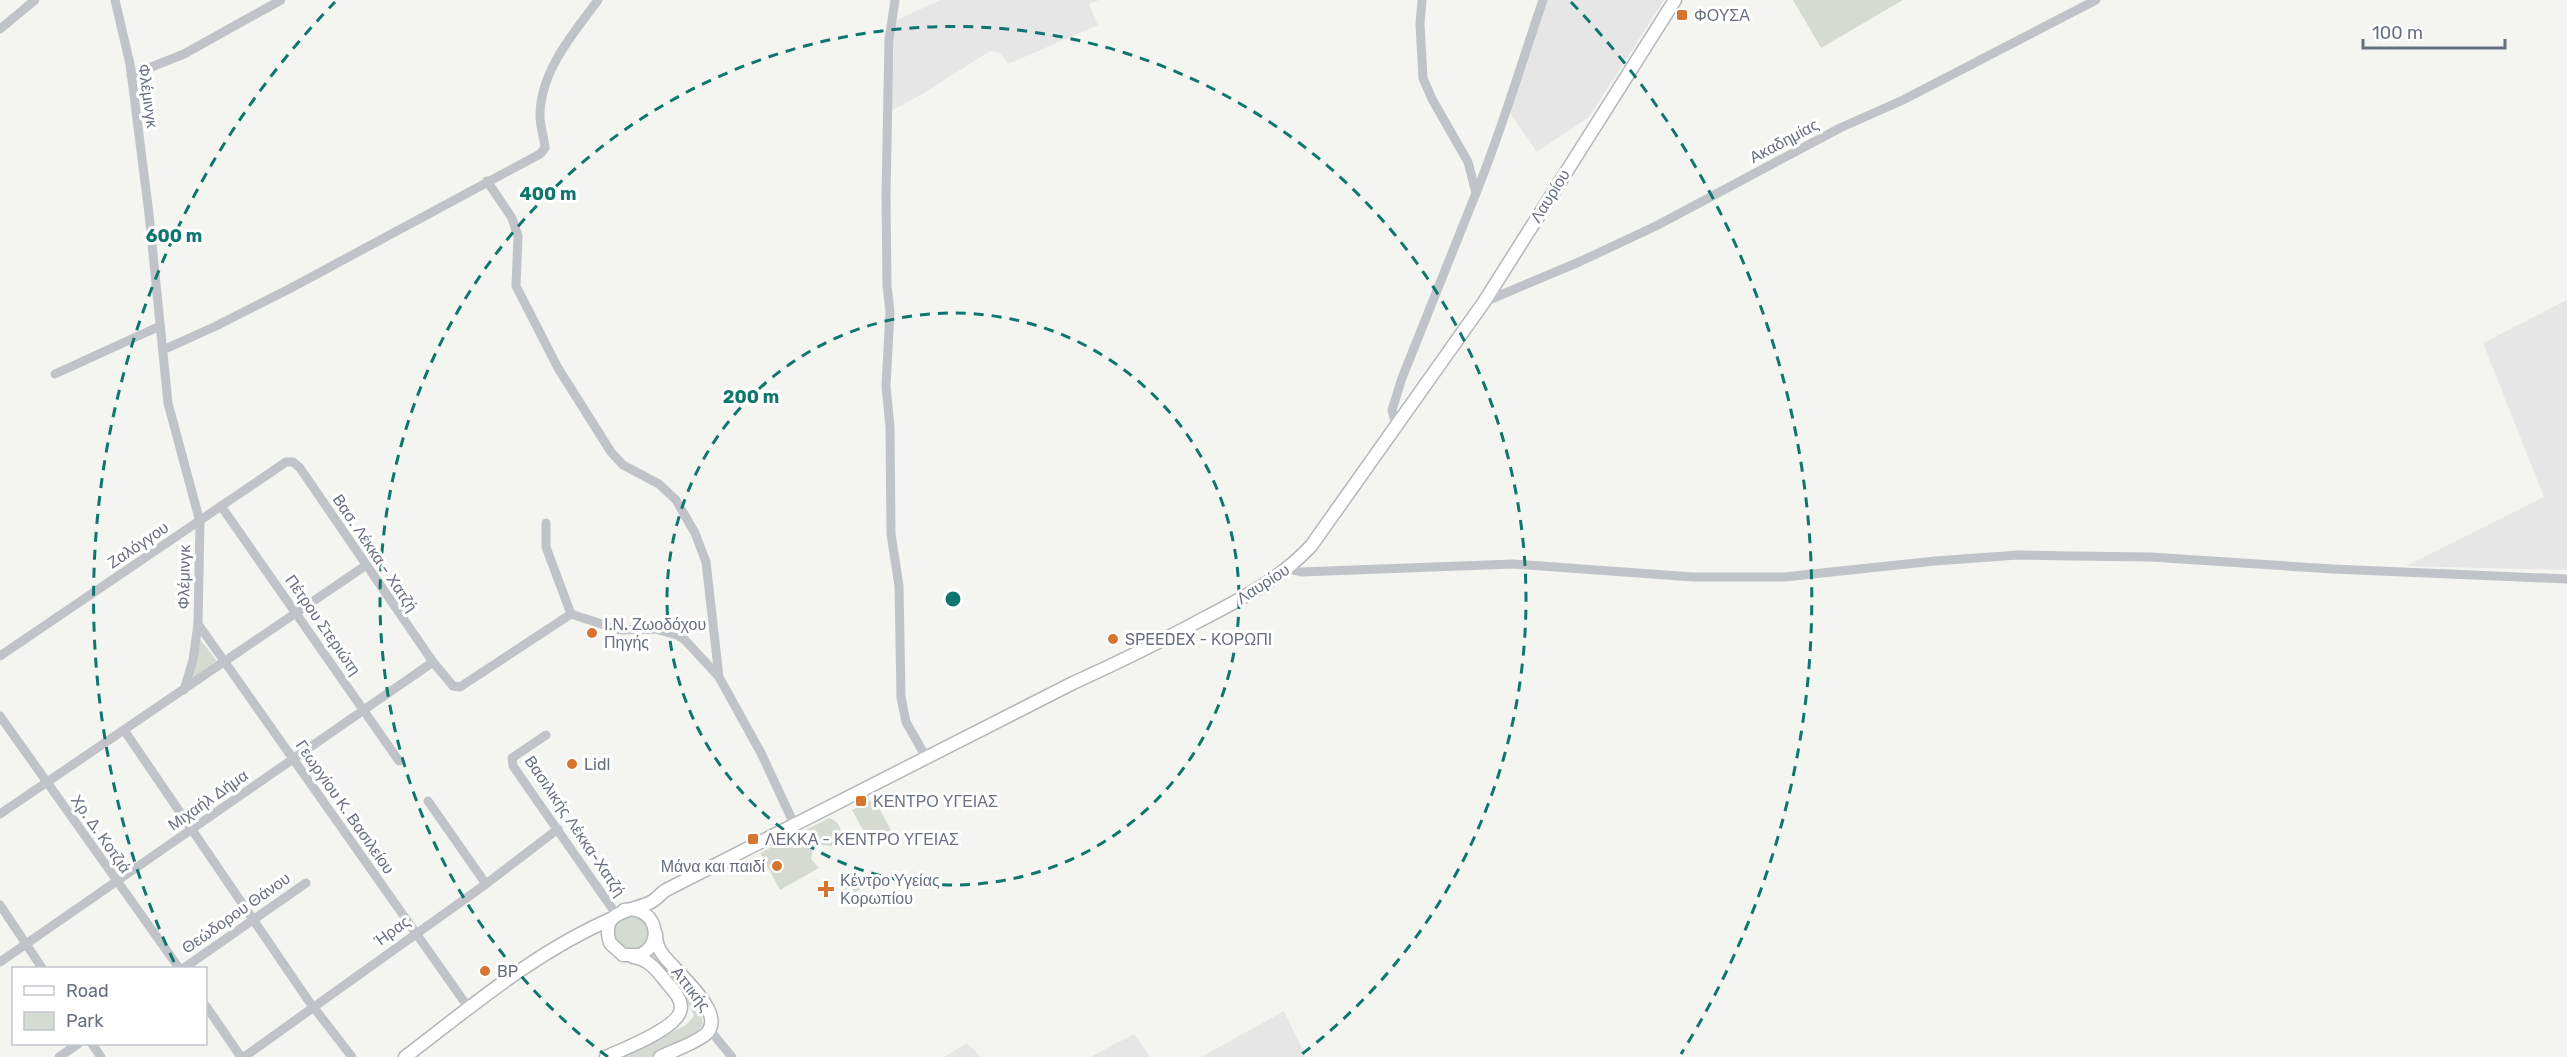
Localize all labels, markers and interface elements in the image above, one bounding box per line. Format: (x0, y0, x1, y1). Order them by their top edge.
place label: ΦΟΥΣΑ (1694, 6, 1750, 25)
marker: ΦΟΥΣΑ (1675, 8, 1689, 22)
scale bar (2363, 12, 2506, 50)
text: 100 m (2372, 22, 2423, 44)
street label: Φλέμινγκ (134, 63, 162, 130)
street label: Ακαδημίας (1746, 115, 1822, 167)
street label: Λαυρίου (1526, 166, 1574, 226)
text: 400 m (519, 183, 577, 205)
text: 600 m (146, 225, 202, 247)
text: 200 m (723, 386, 779, 408)
street label: Βασ. Λέκκα - Χατζή (329, 491, 421, 615)
street label: Ζαλόγγου (104, 518, 172, 572)
street label: Φλέμινγκ (174, 544, 194, 609)
street label: Λαυρίου (1233, 560, 1293, 608)
street label: Πέτρου Στεριώτη (281, 571, 365, 679)
centre of rings (943, 589, 963, 609)
place label: Ι.Ν. Ζωοδόχου Πηγής (604, 615, 706, 652)
marker: Ι.Ν. Ζωοδόχου Πηγής (585, 626, 599, 640)
place label: SPEEDEX - ΚΟΡΩΠΙ (1125, 630, 1272, 649)
marker: SPEEDEX - ΚΟΡΩΠΙ (1106, 632, 1120, 646)
street label: Γεωργίου Κ. Βασιλείου (292, 736, 398, 878)
street label: Βασιλικής Λέκκα-Χατζή (521, 752, 629, 900)
place label: Lidl (584, 755, 610, 774)
marker: Lidl (565, 757, 579, 771)
street label: Μιχαήλ Δήμα (164, 766, 252, 834)
street label: Χρ. Δ. Κοτζιά (67, 791, 135, 877)
place label: ΚΕΝΤΡΟ ΥΓΕΙΑΣ (873, 792, 998, 811)
marker: ΚΕΝΤΡΟ ΥΓΕΙΑΣ (854, 794, 868, 808)
place label: ΛΕΚΚΑ - ΚΕΝΤΡΟ ΥΓΕΙΑΣ (765, 830, 959, 849)
marker: ΛΕΚΚΑ - ΚΕΝΤΡΟ ΥΓΕΙΑΣ (746, 832, 760, 846)
place label: Μάνα και παιδί (661, 857, 765, 876)
marker: Μάνα και παιδί (770, 859, 784, 873)
street label: Θεώδορου Θάνου (178, 869, 294, 957)
place label: Κέντρο Υγείας Κορωπίου (840, 871, 940, 908)
marker: Κέντρο Υγείας Κορωπίου (817, 880, 835, 898)
street label: Ήρας (370, 912, 414, 951)
place label: BP (497, 962, 518, 981)
street label: Αττικής (668, 963, 715, 1015)
marker: BP (478, 964, 492, 978)
legend (12, 967, 207, 1045)
text: Road (66, 980, 109, 1002)
text: Park (66, 1010, 104, 1032)

